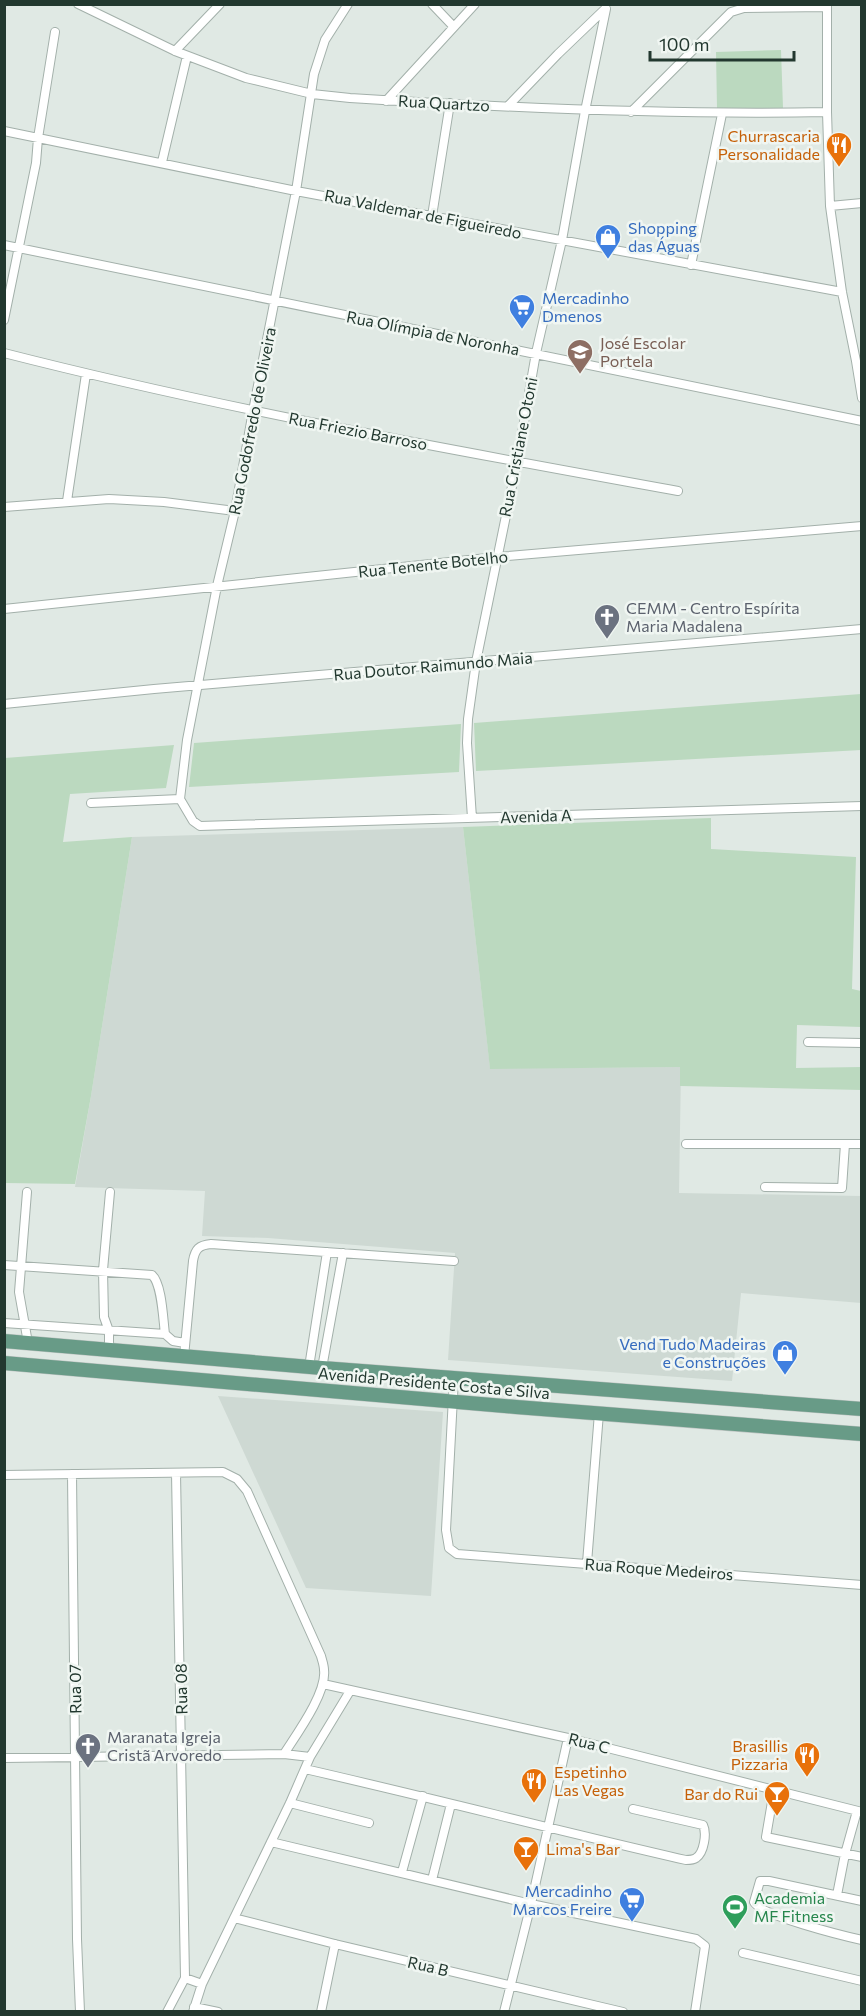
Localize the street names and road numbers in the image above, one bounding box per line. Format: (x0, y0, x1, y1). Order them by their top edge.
street label: Rua Quartzo (398, 91, 490, 114)
street label: Rua Valdemar de Figueiredo (323, 185, 523, 242)
street label: Rua Olímpia de Noronha (345, 306, 521, 359)
street label: Rua Godofredo de Oliveira (224, 325, 279, 516)
street label: Rua Cristiane Otoni (495, 376, 540, 518)
street label: Rua Friezio Barroso (287, 408, 429, 453)
street label: Rua Tenente Botelho (357, 546, 509, 581)
street label: Rua Doutor Raimundo Maia (333, 647, 533, 684)
street label: Avenida A (500, 805, 572, 826)
street label: Avenida Presidente Costa e Silva (317, 1363, 551, 1402)
street label: Rua Roque Medeiros (584, 1554, 734, 1583)
street label: Rua 08 (171, 1663, 190, 1715)
street label: Rua 07 (65, 1664, 84, 1714)
street label: Rua C (566, 1728, 612, 1757)
street label: Rua B (406, 1952, 450, 1979)

